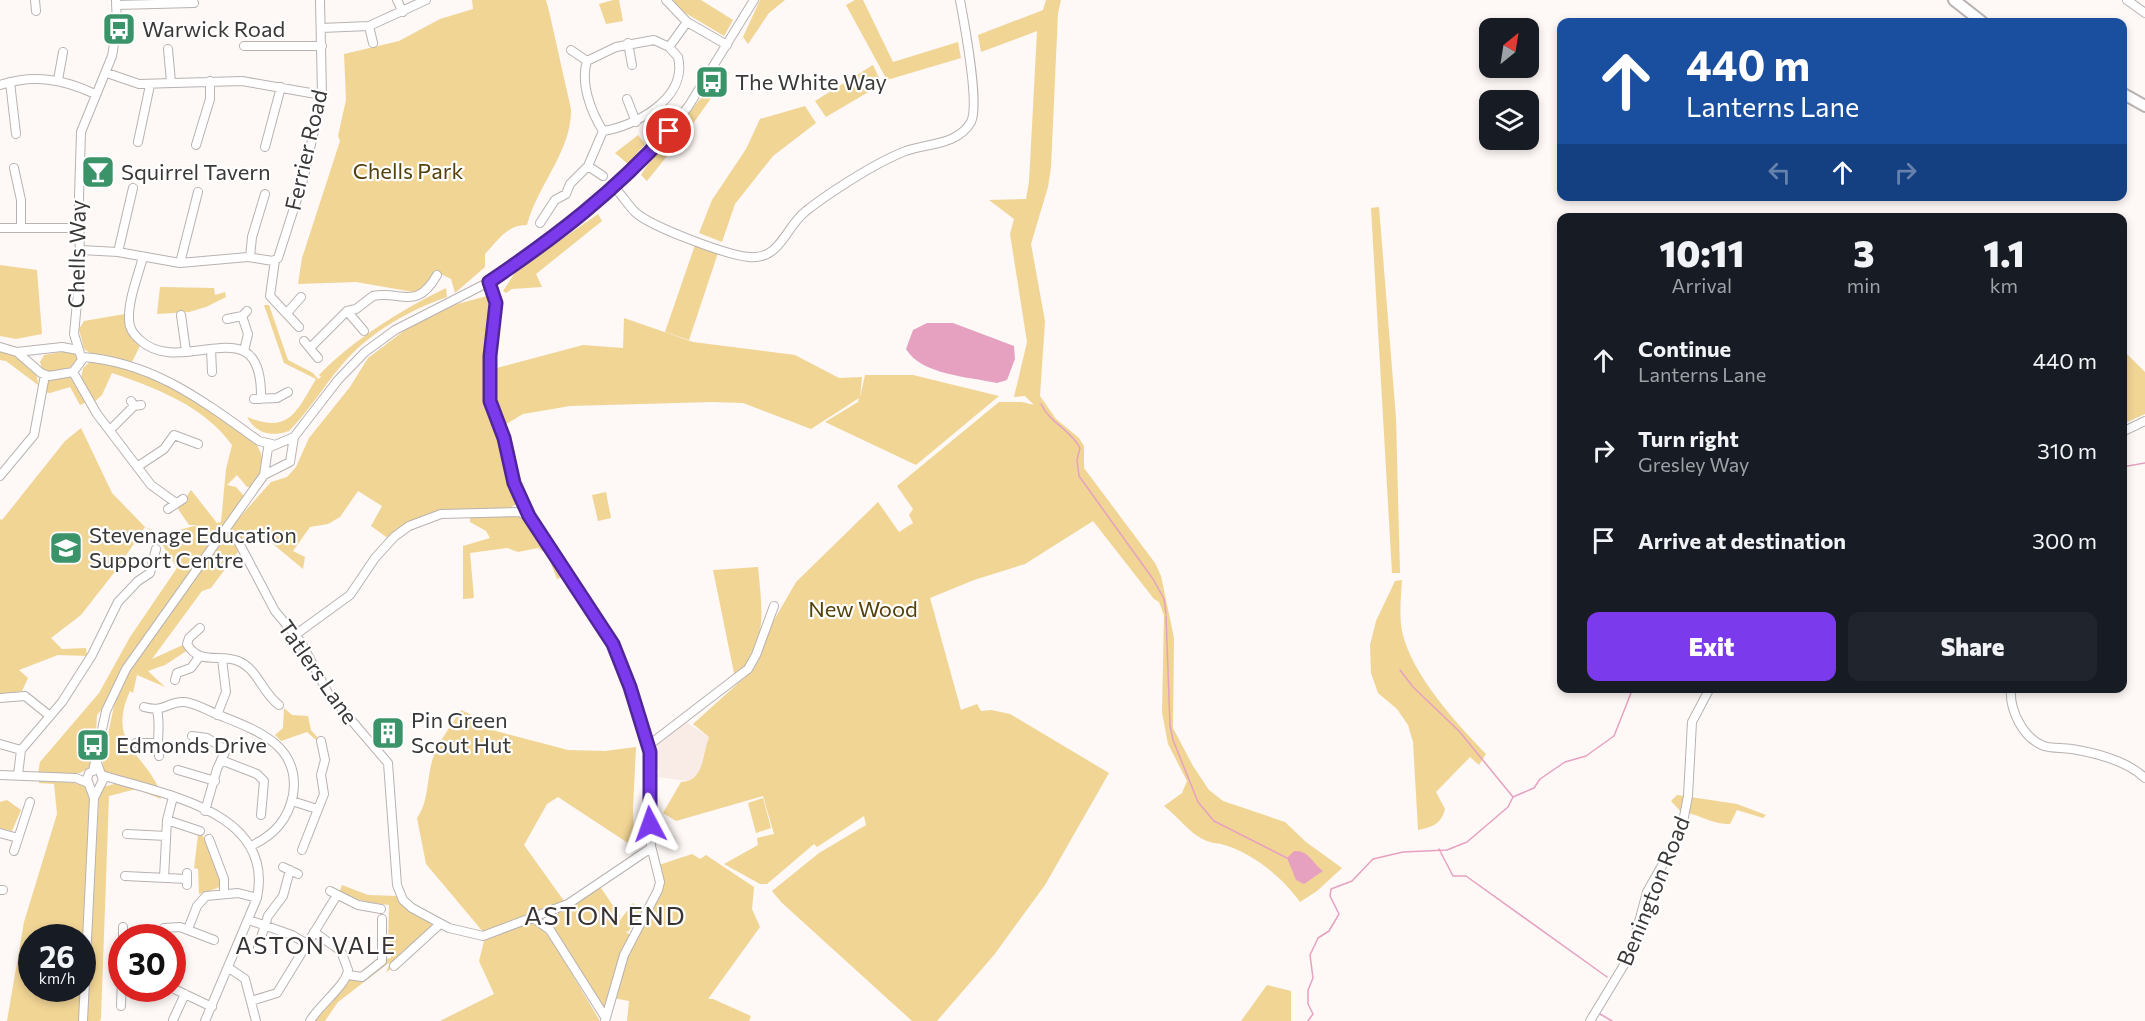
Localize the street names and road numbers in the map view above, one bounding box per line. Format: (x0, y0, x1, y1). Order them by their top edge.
street label: Ferrier Road (279, 87, 332, 213)
street label: Chells Way (62, 199, 91, 309)
street label: Tatlers Lane (273, 614, 364, 729)
street label: Benington Road (1610, 812, 1695, 969)

